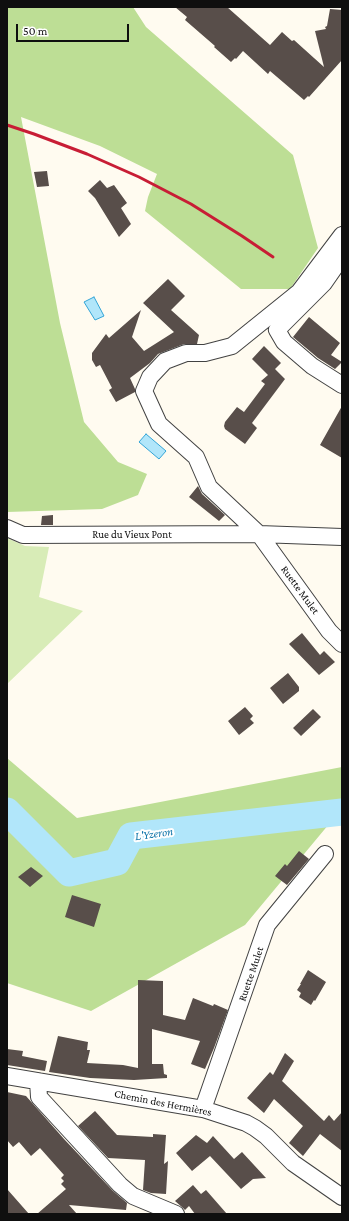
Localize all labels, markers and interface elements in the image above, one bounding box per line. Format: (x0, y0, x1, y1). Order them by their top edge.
scale bar (18, 16, 131, 42)
text: 50 m (23, 24, 47, 38)
street label: Rue du Vieux Pont (92, 528, 172, 542)
street label: Ruette Mulet (278, 563, 322, 617)
water label: L'Yzeron (134, 824, 174, 844)
street label: Ruette Mulet (235, 945, 267, 1003)
street label: Chemin des Hermières (113, 1087, 213, 1119)

